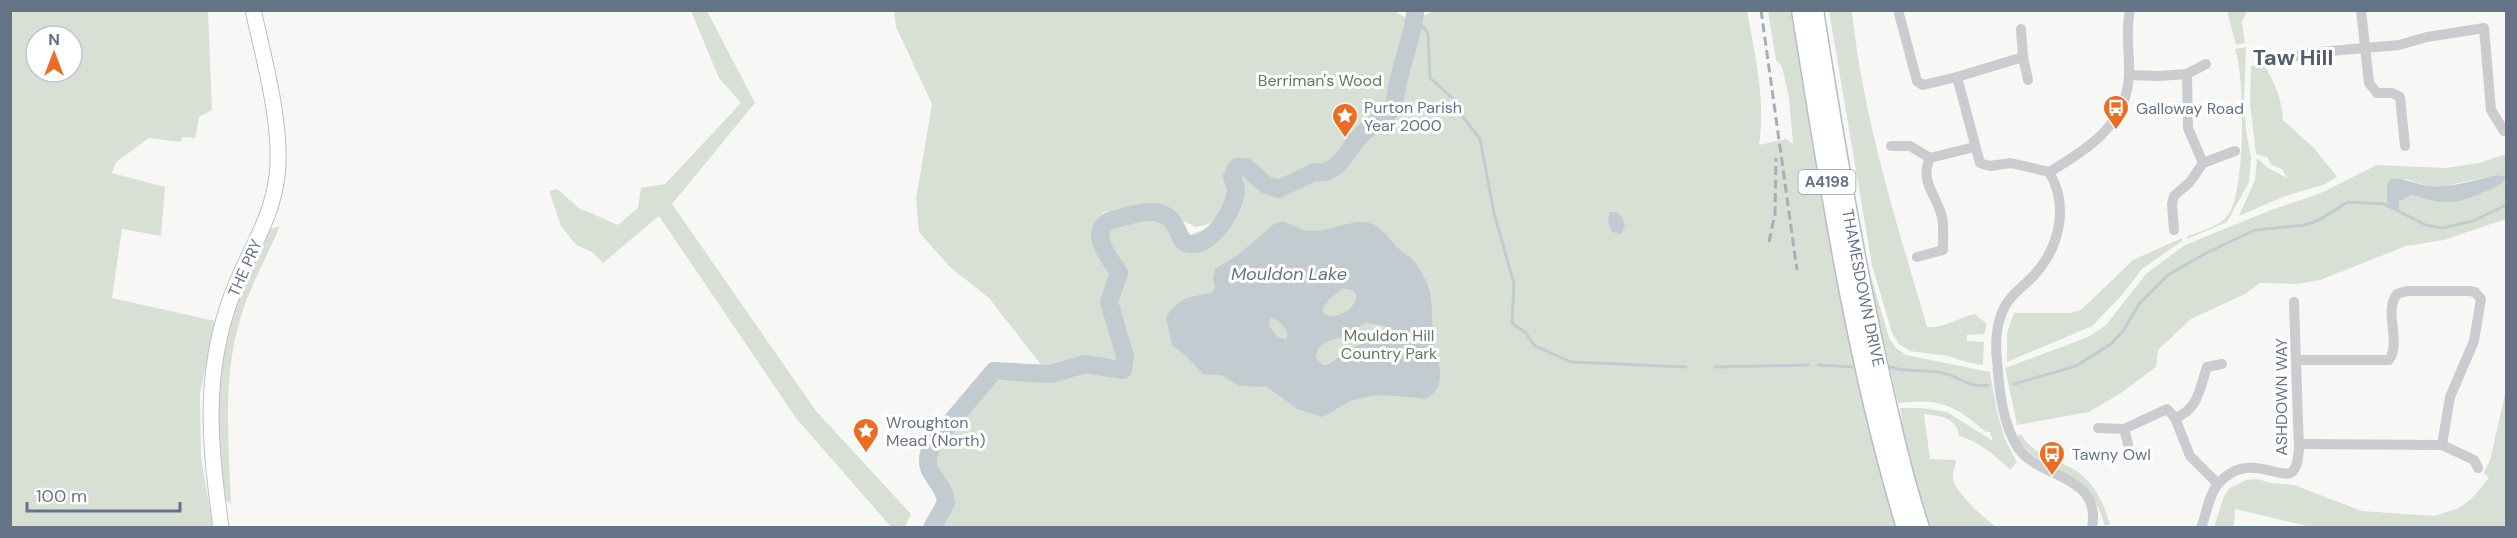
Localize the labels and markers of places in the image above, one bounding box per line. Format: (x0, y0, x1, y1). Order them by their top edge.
bus stop icon: Galloway Road (2101, 93, 2131, 131)
place label: Purton Parish Year 2000 (1364, 97, 1462, 136)
place label: Galloway Road (2136, 98, 2244, 119)
place icon: Purton Parish Year 2000 (1330, 101, 1360, 139)
place label: Wroughton Mead (North) (886, 412, 985, 451)
place icon: Wroughton Mead (North) (851, 416, 881, 454)
bus stop icon: Tawny Owl (2037, 439, 2067, 477)
place label: Tawny Owl (2072, 444, 2151, 465)

